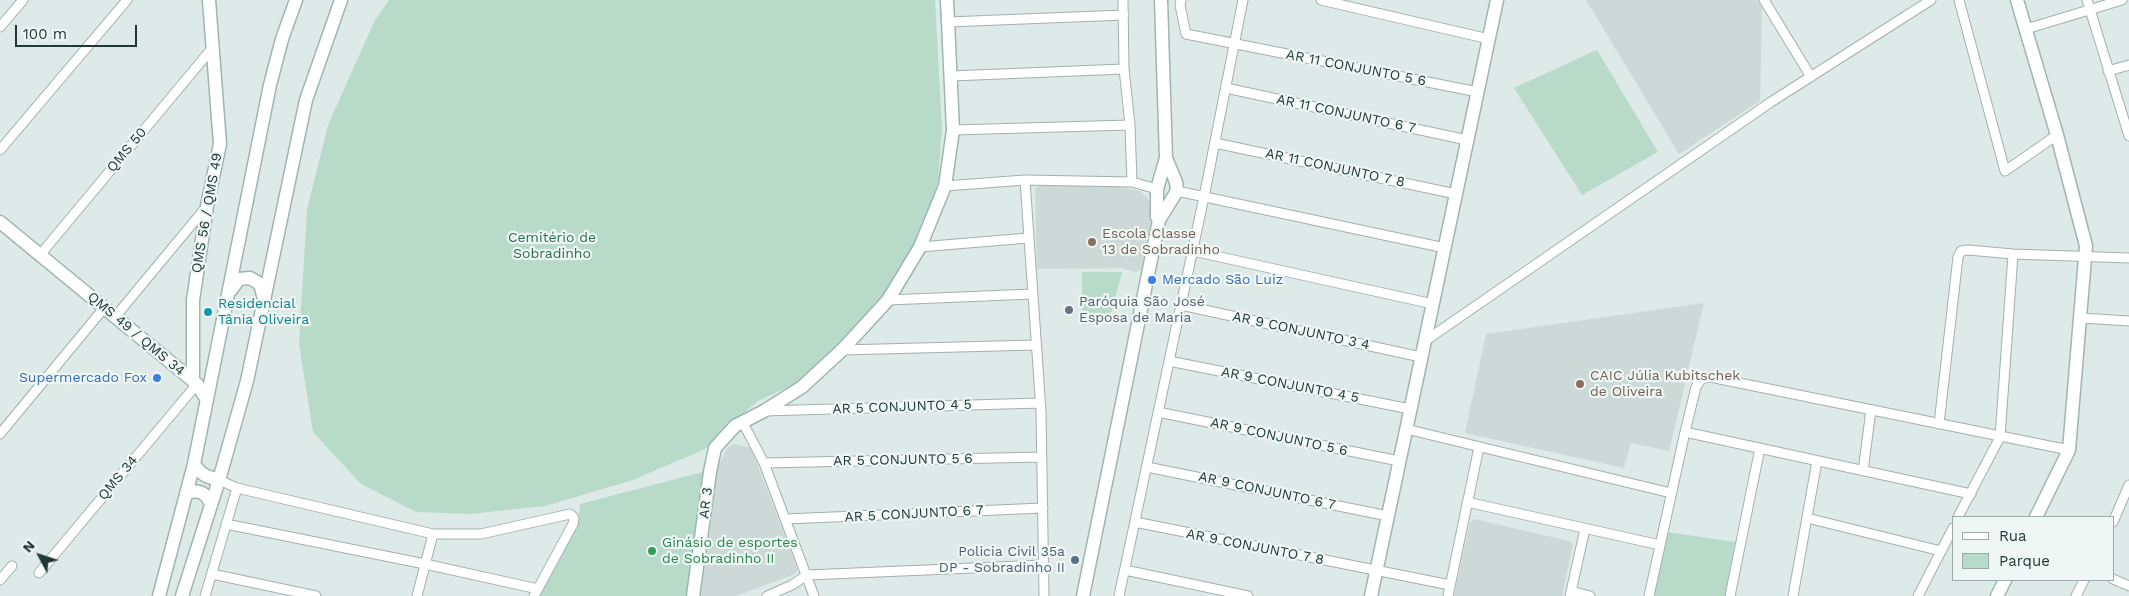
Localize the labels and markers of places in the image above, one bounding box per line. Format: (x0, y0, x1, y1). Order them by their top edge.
place label: Escola Classe 13 de Sobradinho (1102, 226, 1220, 258)
marker: Escola Classe 13 de Sobradinho (1086, 236, 1098, 248)
place label: Mercado São Luiz (1162, 272, 1283, 288)
marker: Mercado São Luiz (1146, 274, 1158, 286)
place label: Paróquia São José Esposa de Maria (1079, 294, 1205, 326)
place label: Residencial Tânia Oliveira (218, 296, 309, 328)
marker: Paróquia São José Esposa de Maria (1063, 304, 1075, 316)
marker: Residencial Tânia Oliveira (202, 306, 214, 318)
place label: CAIC Júlia Kubitschek de Oliveira (1590, 368, 1740, 401)
place label: Supermercado Fox (19, 370, 147, 386)
marker: Supermercado Fox (151, 372, 163, 384)
marker: CAIC Júlia Kubitschek de Oliveira (1574, 378, 1586, 390)
place label: Ginásio de esportes de Sobradinho II (662, 535, 798, 568)
place label: Policia Civil 35a DP - Sobradinho II (939, 544, 1065, 576)
marker: Ginásio de esportes de Sobradinho II (646, 545, 658, 557)
marker: Policia Civil 35a DP - Sobradinho II (1069, 554, 1081, 566)

